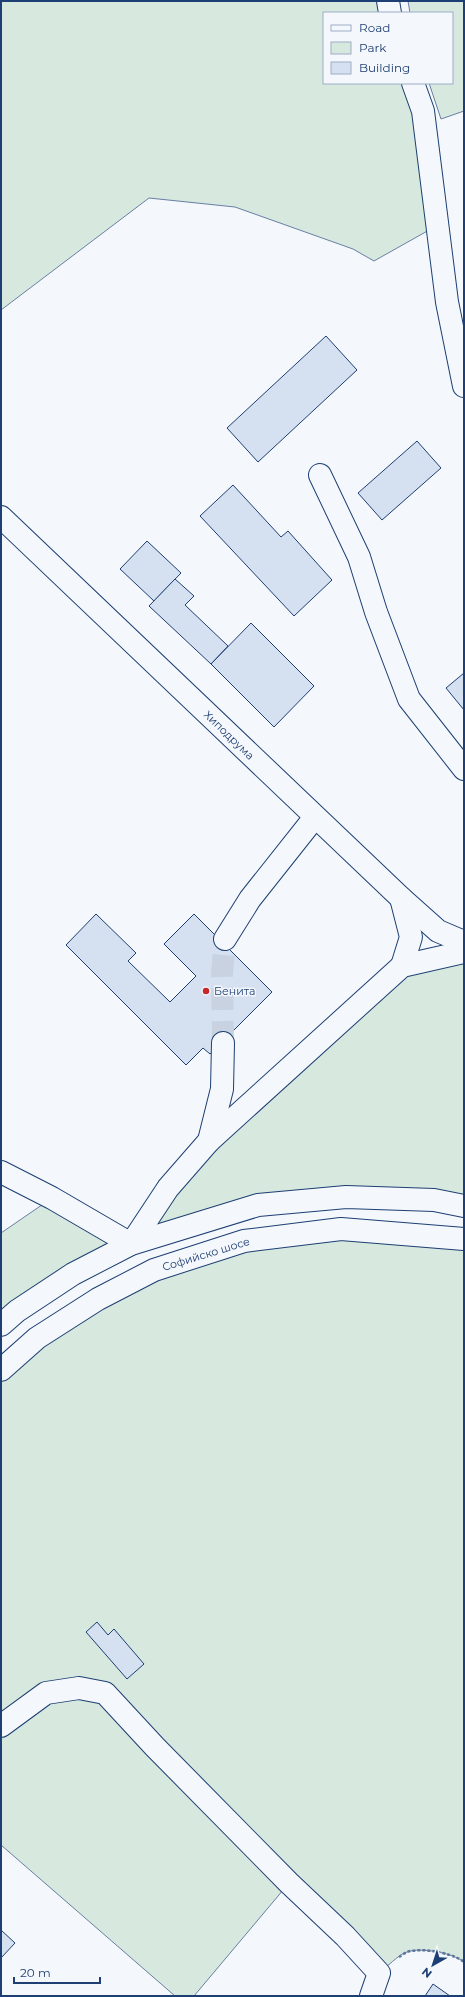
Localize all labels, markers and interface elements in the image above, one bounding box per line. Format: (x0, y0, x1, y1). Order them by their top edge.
legend (323, 12, 453, 84)
text: Road (359, 20, 390, 35)
text: Park (359, 40, 387, 55)
text: Building (359, 60, 410, 75)
street label: Хиподрума (201, 707, 257, 763)
place label: Бенита (214, 984, 255, 998)
marker: Бенита (201, 986, 211, 996)
street label: Софийско шосе (161, 1234, 252, 1274)
north arrow (413, 1945, 453, 1985)
scale bar (14, 1959, 100, 1985)
text: 20 m (20, 1965, 51, 1980)
text: N (419, 1965, 435, 1981)

